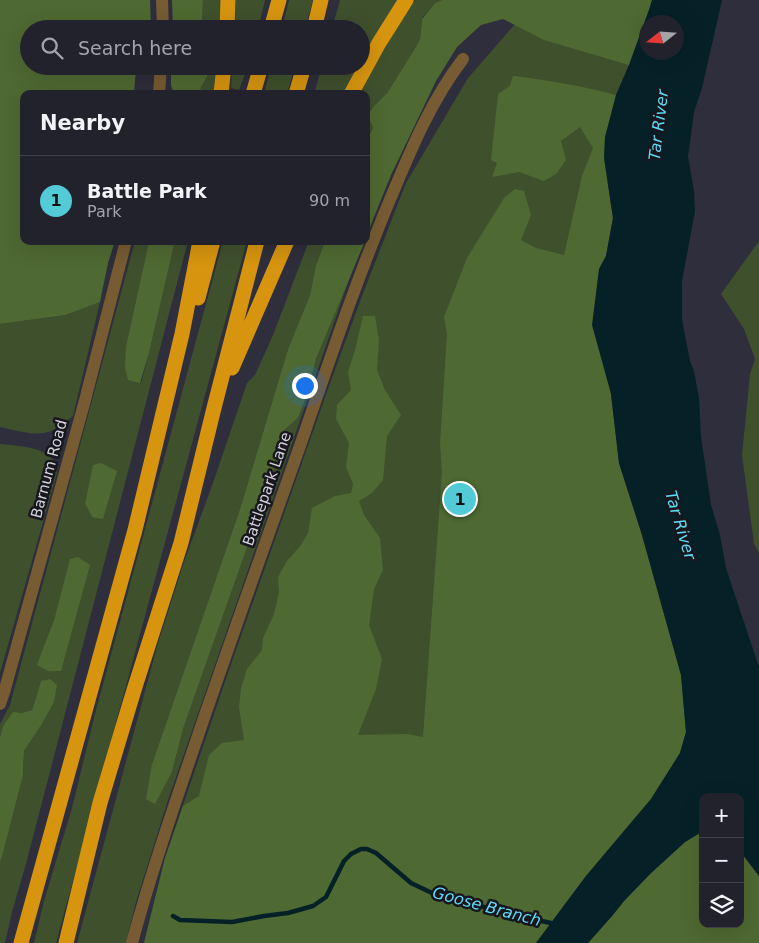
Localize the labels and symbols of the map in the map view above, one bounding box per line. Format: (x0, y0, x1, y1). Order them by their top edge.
north arrow (639, 15, 684, 60)
water label: Tar River (645, 87, 672, 161)
your location (292, 373, 318, 399)
street label: Barnum Road (27, 418, 71, 520)
street label: Battlepark Lane (239, 430, 295, 548)
pin: 1 (444, 480, 476, 518)
water label: Tar River (661, 488, 700, 563)
water label: Goose Branch (430, 883, 543, 930)

